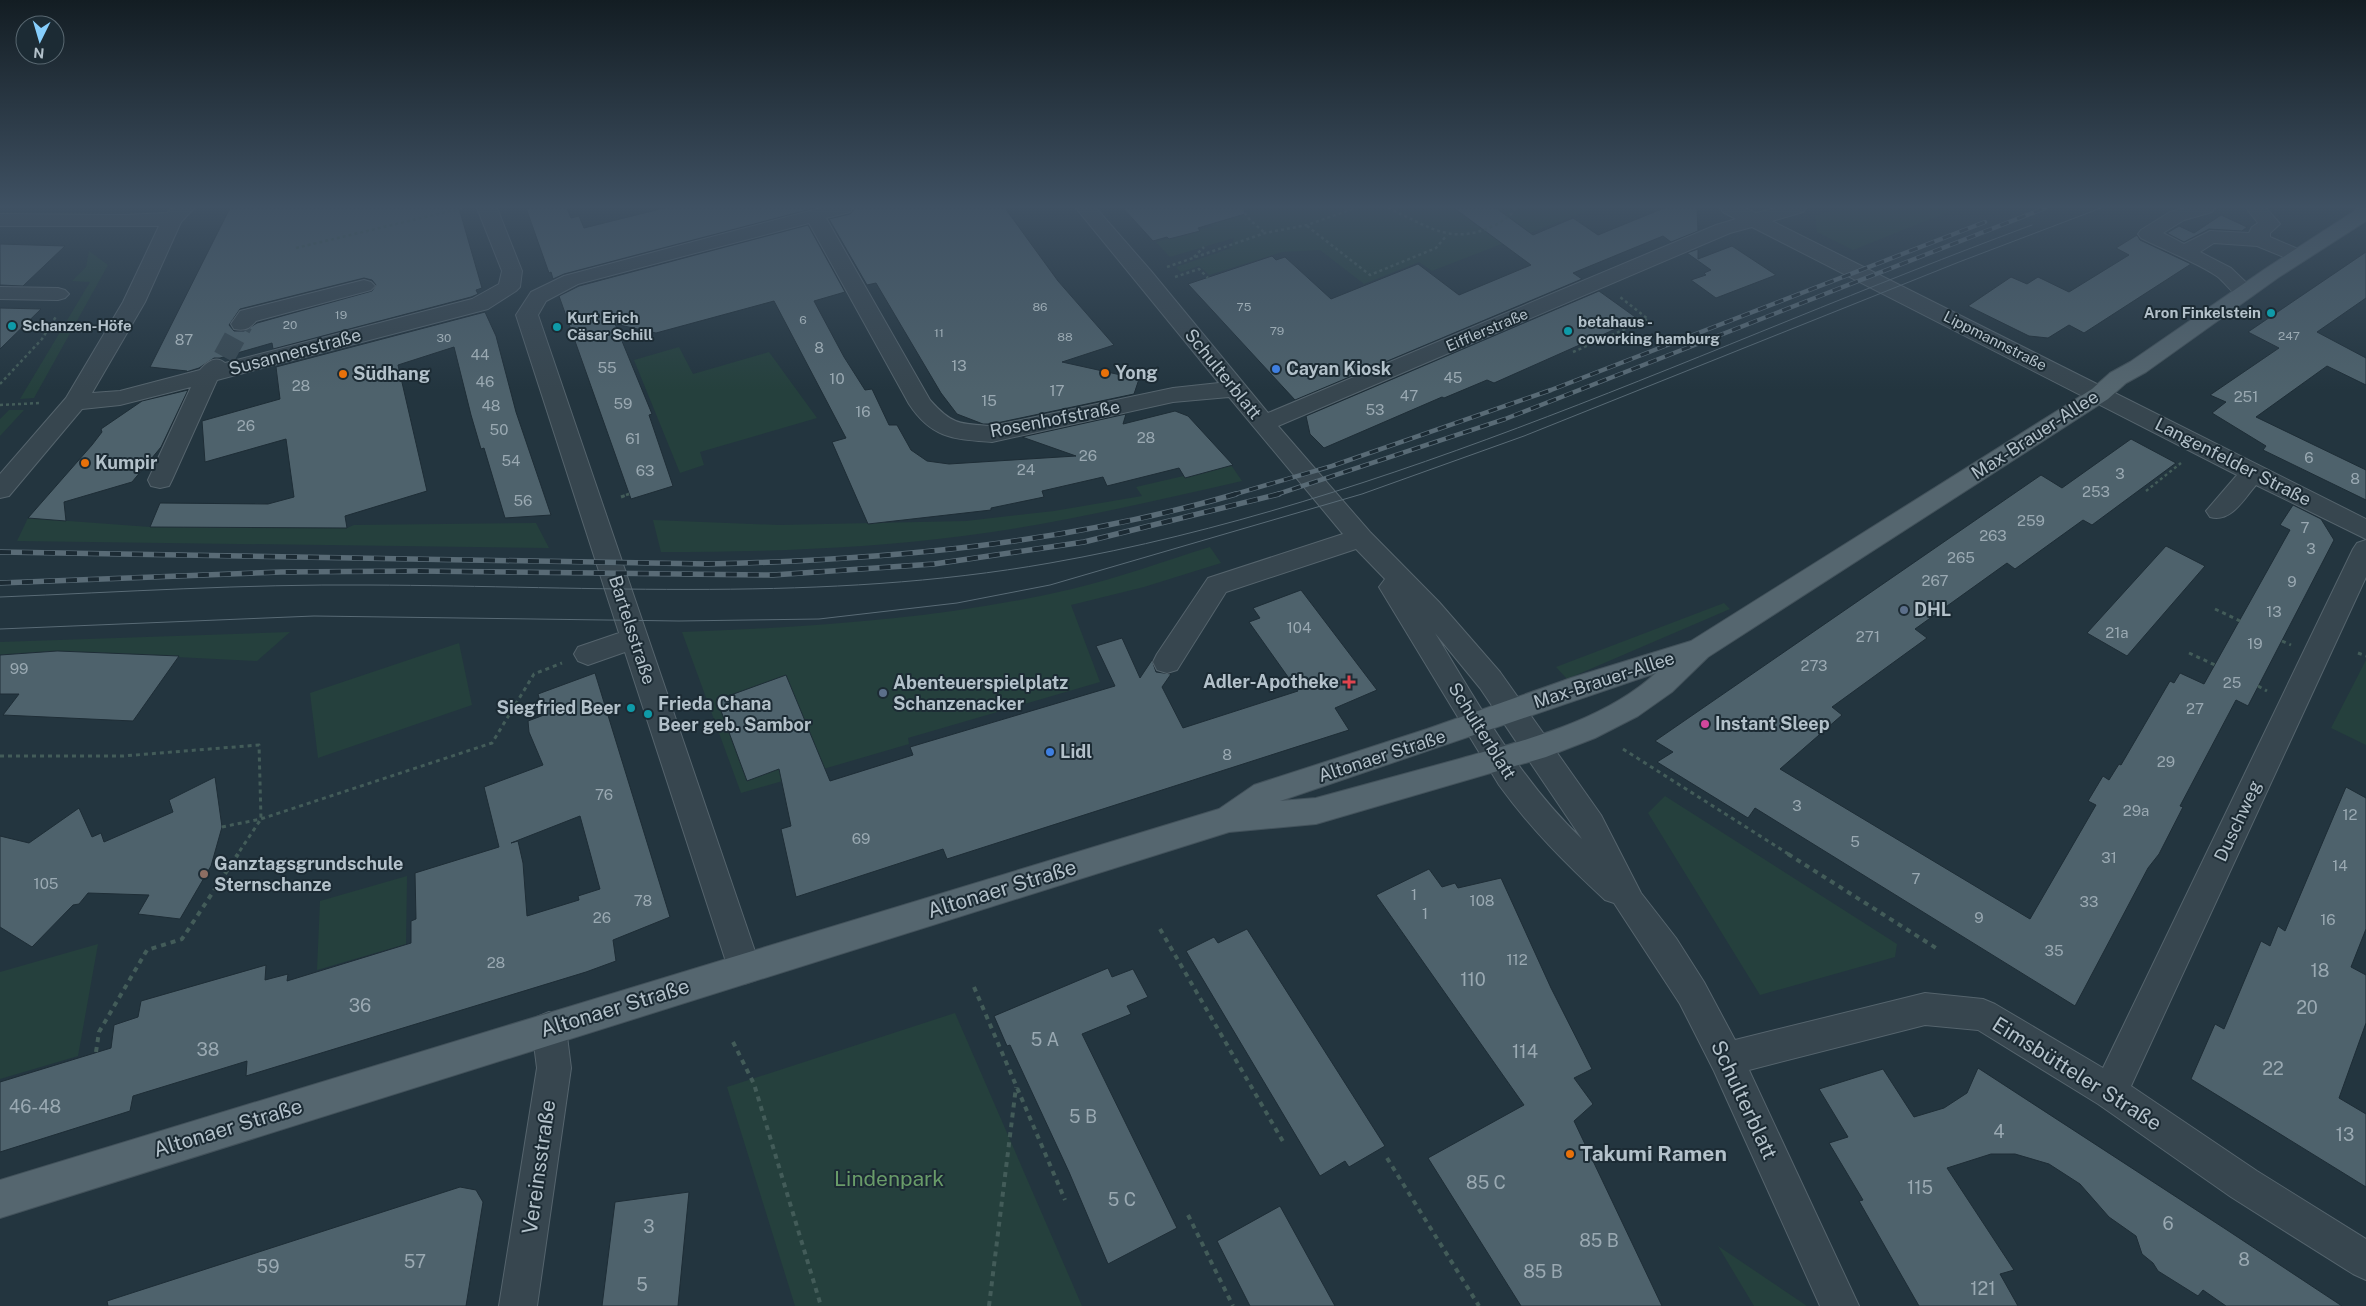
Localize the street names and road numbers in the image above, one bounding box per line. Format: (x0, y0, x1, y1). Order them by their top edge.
street label: Eifflerstraße (1443, 305, 1530, 354)
street label: Lippmannstraße (1941, 307, 2050, 374)
street label: Susannenstraße (226, 324, 363, 379)
street label: Schulterblatt (1181, 324, 1266, 423)
street label: Max-Brauer-Allee (1967, 386, 2102, 483)
street label: Rosenhofstraße (988, 396, 1122, 441)
street label: Langenfelder Straße (2152, 413, 2315, 510)
street label: Bartelsstraße (605, 573, 660, 687)
street label: Max-Brauer-Allee (1531, 647, 1677, 712)
street label: Schulterblatt (1444, 678, 1521, 783)
street label: Altonaer Straße (1316, 725, 1448, 786)
street label: Duschweg (2210, 777, 2265, 865)
street label: Altonaer Straße (924, 854, 1079, 923)
street label: Altonaer Straße (537, 973, 692, 1042)
street label: Eimsbütteler Straße (1988, 1011, 2167, 1136)
street label: Schulterblatt (1706, 1036, 1783, 1163)
street label: Altonaer Straße (150, 1093, 305, 1162)
street label: Vereinsstraße (517, 1098, 560, 1236)

